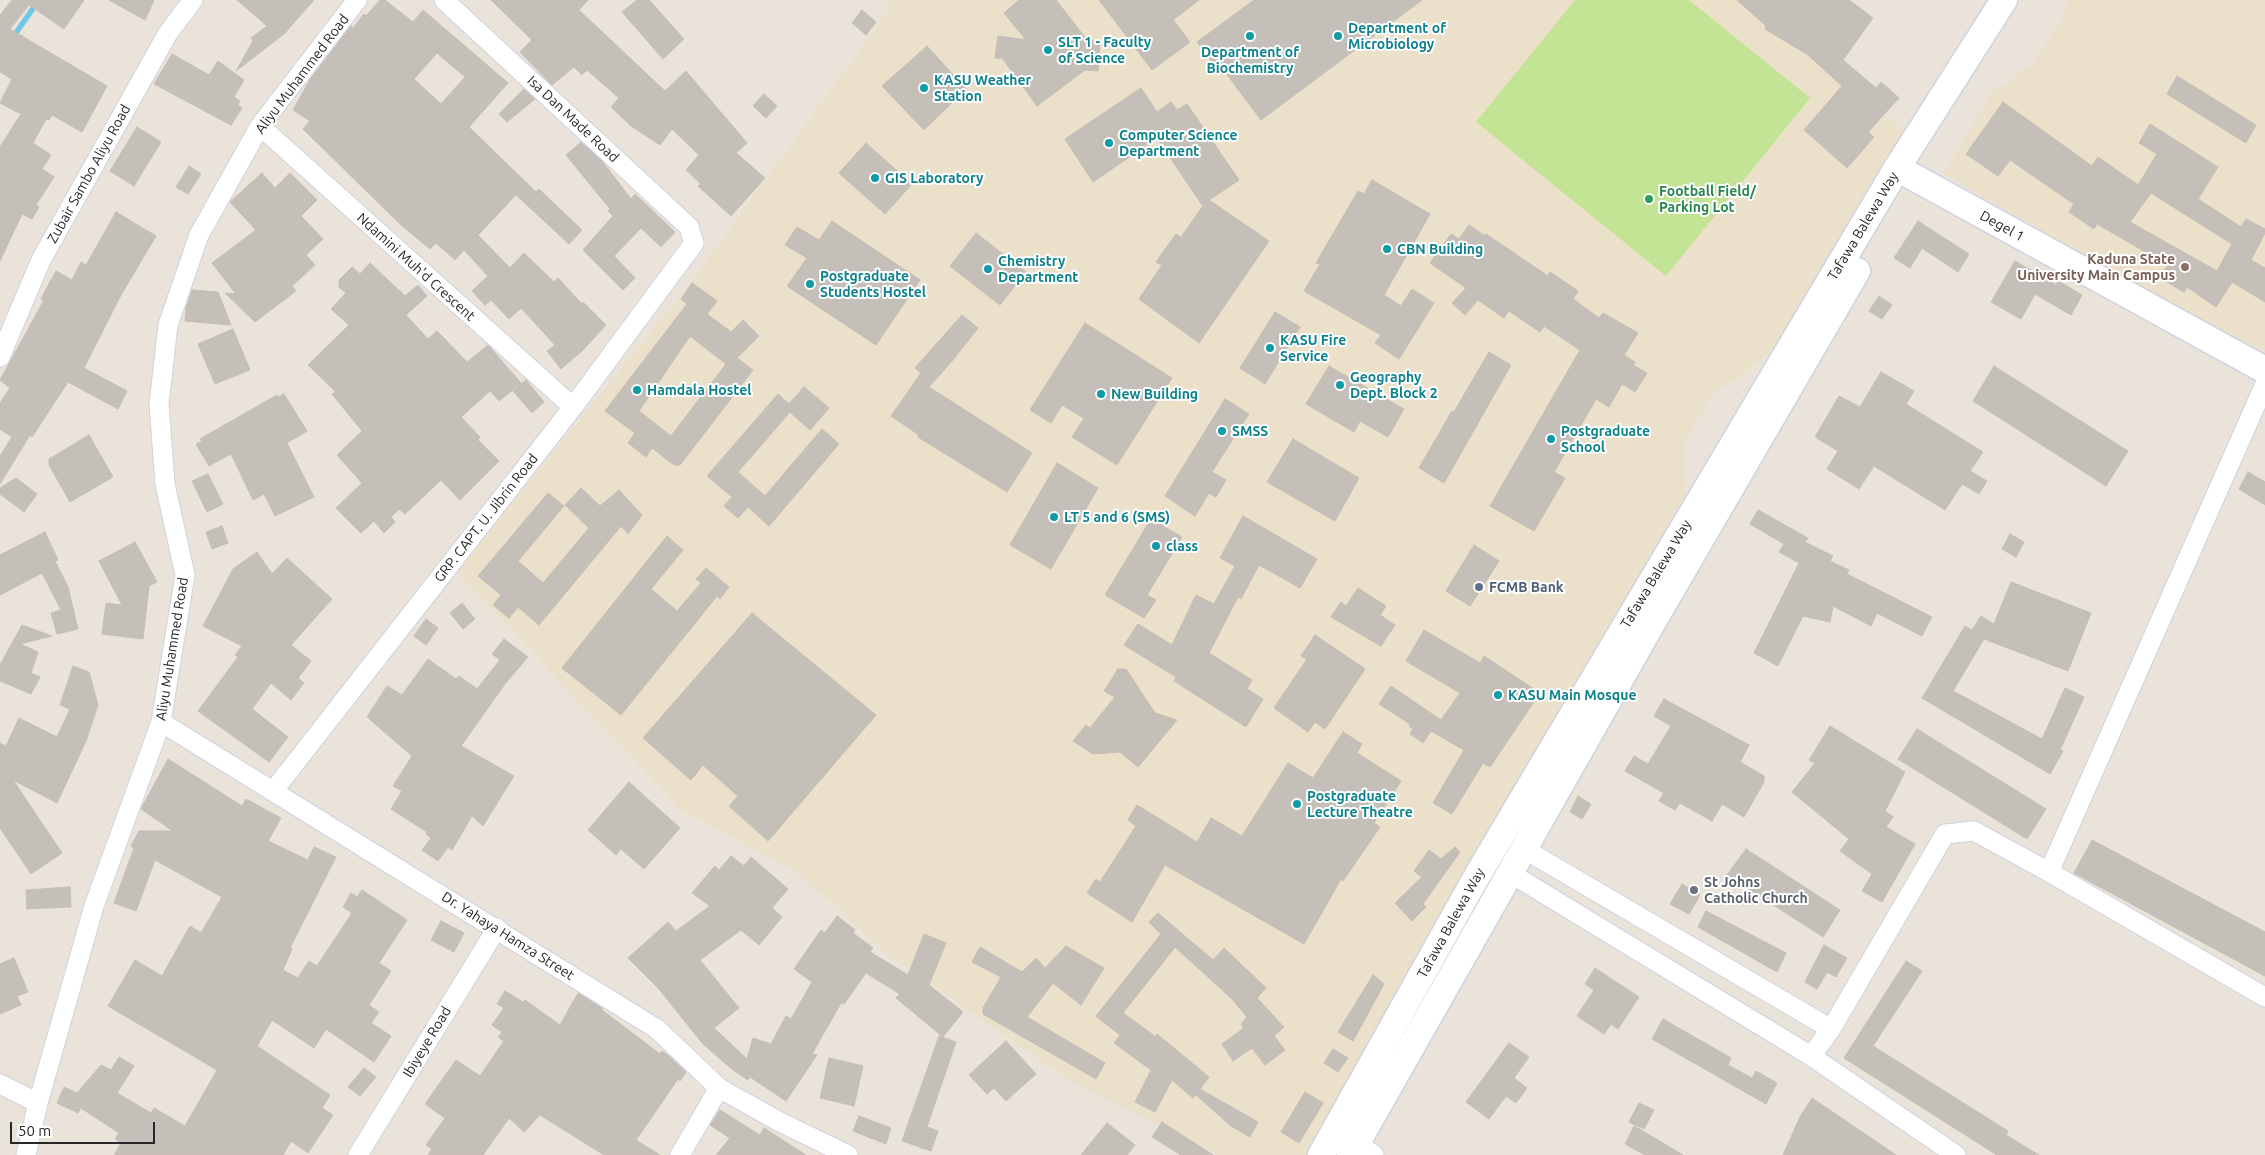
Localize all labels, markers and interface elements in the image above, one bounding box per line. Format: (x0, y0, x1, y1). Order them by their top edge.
street label: Aliyu Muhammed Road (252, 11, 352, 137)
place label: Department of Microbiology (1348, 20, 1446, 52)
marker: Department of Biochemistry (1244, 30, 1256, 42)
marker: Department of Microbiology (1332, 30, 1344, 42)
place label: SLT 1 - Faculty of Science (1058, 34, 1151, 66)
marker: SLT 1 - Faculty of Science (1042, 44, 1054, 56)
place label: Department of Biochemistry (1201, 44, 1299, 76)
street label: Isa Dan Made Road (524, 72, 622, 166)
place label: KASU Weather Station (934, 72, 1031, 104)
marker: KASU Weather Station (918, 82, 930, 94)
street label: Zubair Sambo Aliyu Road (44, 102, 134, 246)
place label: Computer Science Department (1119, 127, 1237, 160)
marker: Computer Science Department (1103, 137, 1115, 149)
street label: Tafawa Balewa Way (1824, 169, 1902, 283)
place label: GIS Laboratory (885, 170, 984, 186)
marker: GIS Laboratory (869, 172, 881, 184)
place label: Football Field/ Parking Lot (1659, 183, 1756, 216)
marker: Football Field/ Parking Lot (1643, 193, 1655, 205)
street label: Degel 1 (1977, 207, 2027, 245)
street label: Ndamini Muh'd Crescent (353, 209, 479, 325)
place label: CBN Building (1397, 241, 1483, 257)
marker: CBN Building (1381, 243, 1393, 255)
place label: Kaduna State University Main Campus (2017, 251, 2175, 284)
place label: Chemistry Department (998, 253, 1078, 286)
marker: Kaduna State University Main Campus (2179, 261, 2191, 273)
marker: Chemistry Department (982, 263, 994, 275)
place label: Postgraduate Students Hostel (820, 268, 926, 300)
marker: Postgraduate Students Hostel (804, 278, 816, 290)
place label: KASU Fire Service (1280, 332, 1346, 364)
marker: KASU Fire Service (1264, 342, 1276, 354)
place label: Geography Dept. Block 2 (1350, 369, 1438, 402)
marker: Geography Dept. Block 2 (1334, 379, 1346, 391)
place label: Hamdala Hostel (647, 382, 751, 398)
marker: Hamdala Hostel (631, 384, 643, 396)
place label: New Building (1111, 386, 1198, 402)
marker: New Building (1095, 388, 1107, 400)
place label: SMSS (1232, 423, 1268, 439)
place label: Postgraduate School (1561, 423, 1650, 456)
marker: SMSS (1216, 425, 1228, 437)
marker: Postgraduate School (1545, 433, 1557, 445)
street label: GRP. CAPT. U. Jibrin Road (431, 450, 541, 586)
place label: LT 5 and 6 (SMS) (1064, 509, 1170, 525)
marker: LT 5 and 6 (SMS) (1048, 511, 1060, 523)
street label: Tafawa Balewa Way (1617, 517, 1695, 631)
place label: class (1166, 538, 1198, 554)
marker: class (1150, 540, 1162, 552)
street label: Aliyu Muhammed Road (152, 576, 192, 722)
place label: FCMB Bank (1489, 579, 1564, 595)
marker: FCMB Bank (1473, 581, 1485, 593)
place label: KASU Main Mosque (1508, 687, 1636, 703)
marker: KASU Main Mosque (1492, 689, 1504, 701)
place label: Postgraduate Lecture Theatre (1307, 788, 1413, 820)
marker: Postgraduate Lecture Theatre (1291, 798, 1303, 810)
street label: Tafawa Balewa Way (1414, 865, 1488, 981)
place label: St Johns Catholic Church (1704, 874, 1808, 906)
marker: St Johns Catholic Church (1688, 884, 1700, 896)
street label: Dr. Yahaya Hamza Street (439, 888, 577, 984)
street label: Ibiyeye Road (399, 1004, 455, 1080)
scale bar (12, 1112, 158, 1144)
text: 50 m (18, 1122, 51, 1139)

